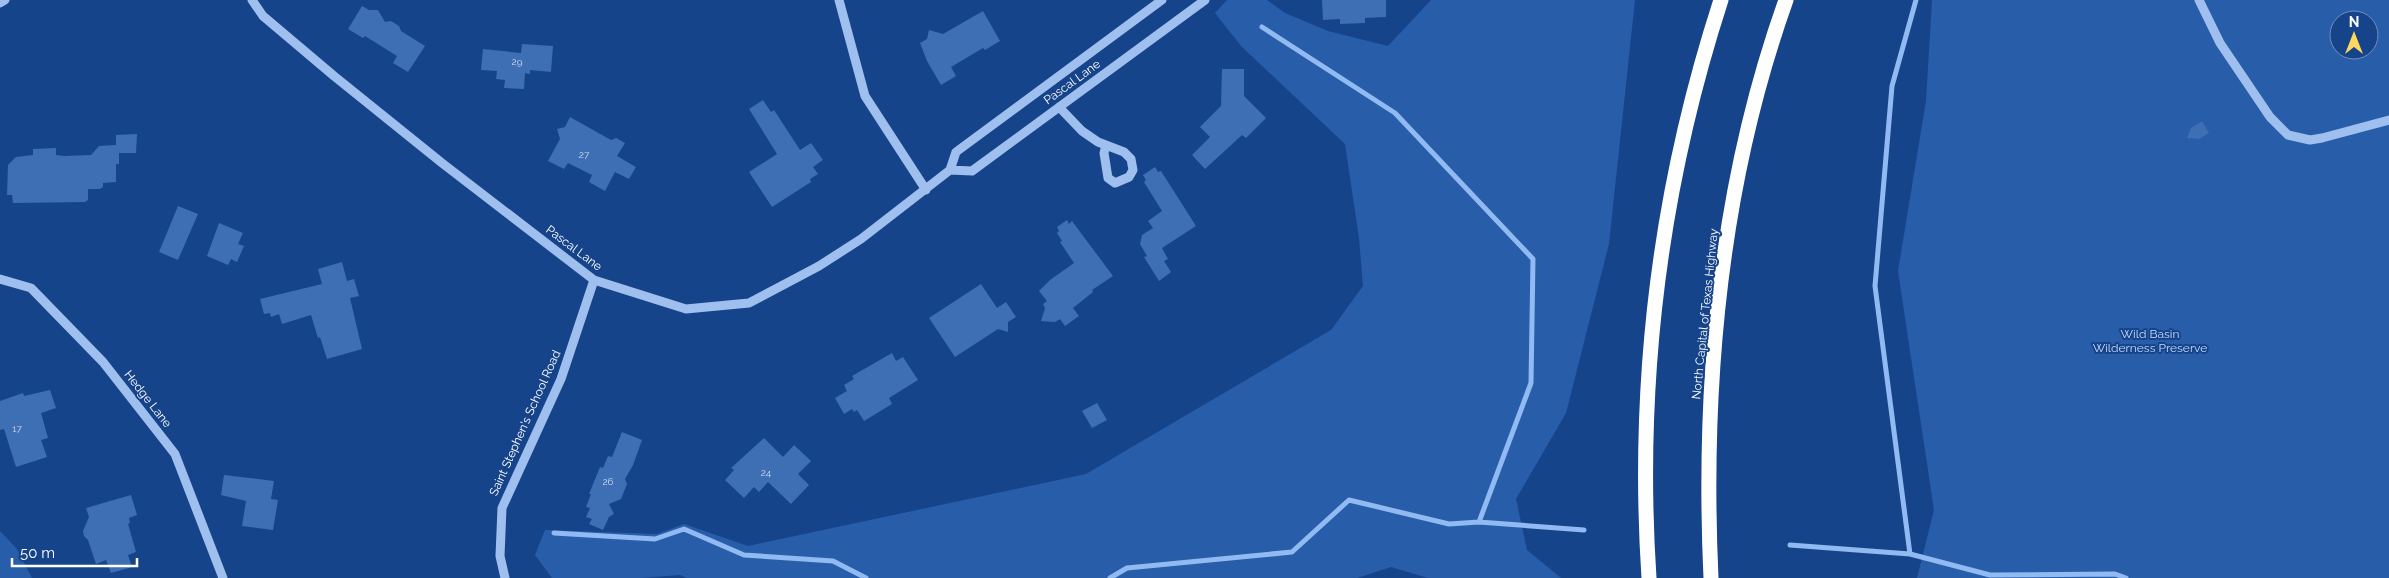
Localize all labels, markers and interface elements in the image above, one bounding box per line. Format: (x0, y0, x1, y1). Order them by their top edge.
north arrow (2329, 10, 2379, 60)
text: N (2349, 14, 2359, 30)
house number: 29 (511, 56, 523, 67)
street label: Pascal Lane (1041, 57, 1103, 107)
house number: 27 (579, 149, 590, 160)
street label: Pascal Lane (543, 222, 605, 274)
street label: North Capital of Texas Highway (1689, 227, 1721, 400)
park label: Wild Basin Wilderness Preserve (2093, 327, 2207, 355)
street label: Saint Stephen's School Road (486, 348, 564, 498)
street label: Hedge Lane (121, 368, 175, 430)
house number: 17 (12, 423, 22, 434)
house number: 24 (761, 467, 772, 478)
house number: 26 (602, 476, 614, 487)
scale bar (12, 536, 138, 568)
text: 50 m (20, 544, 55, 562)

